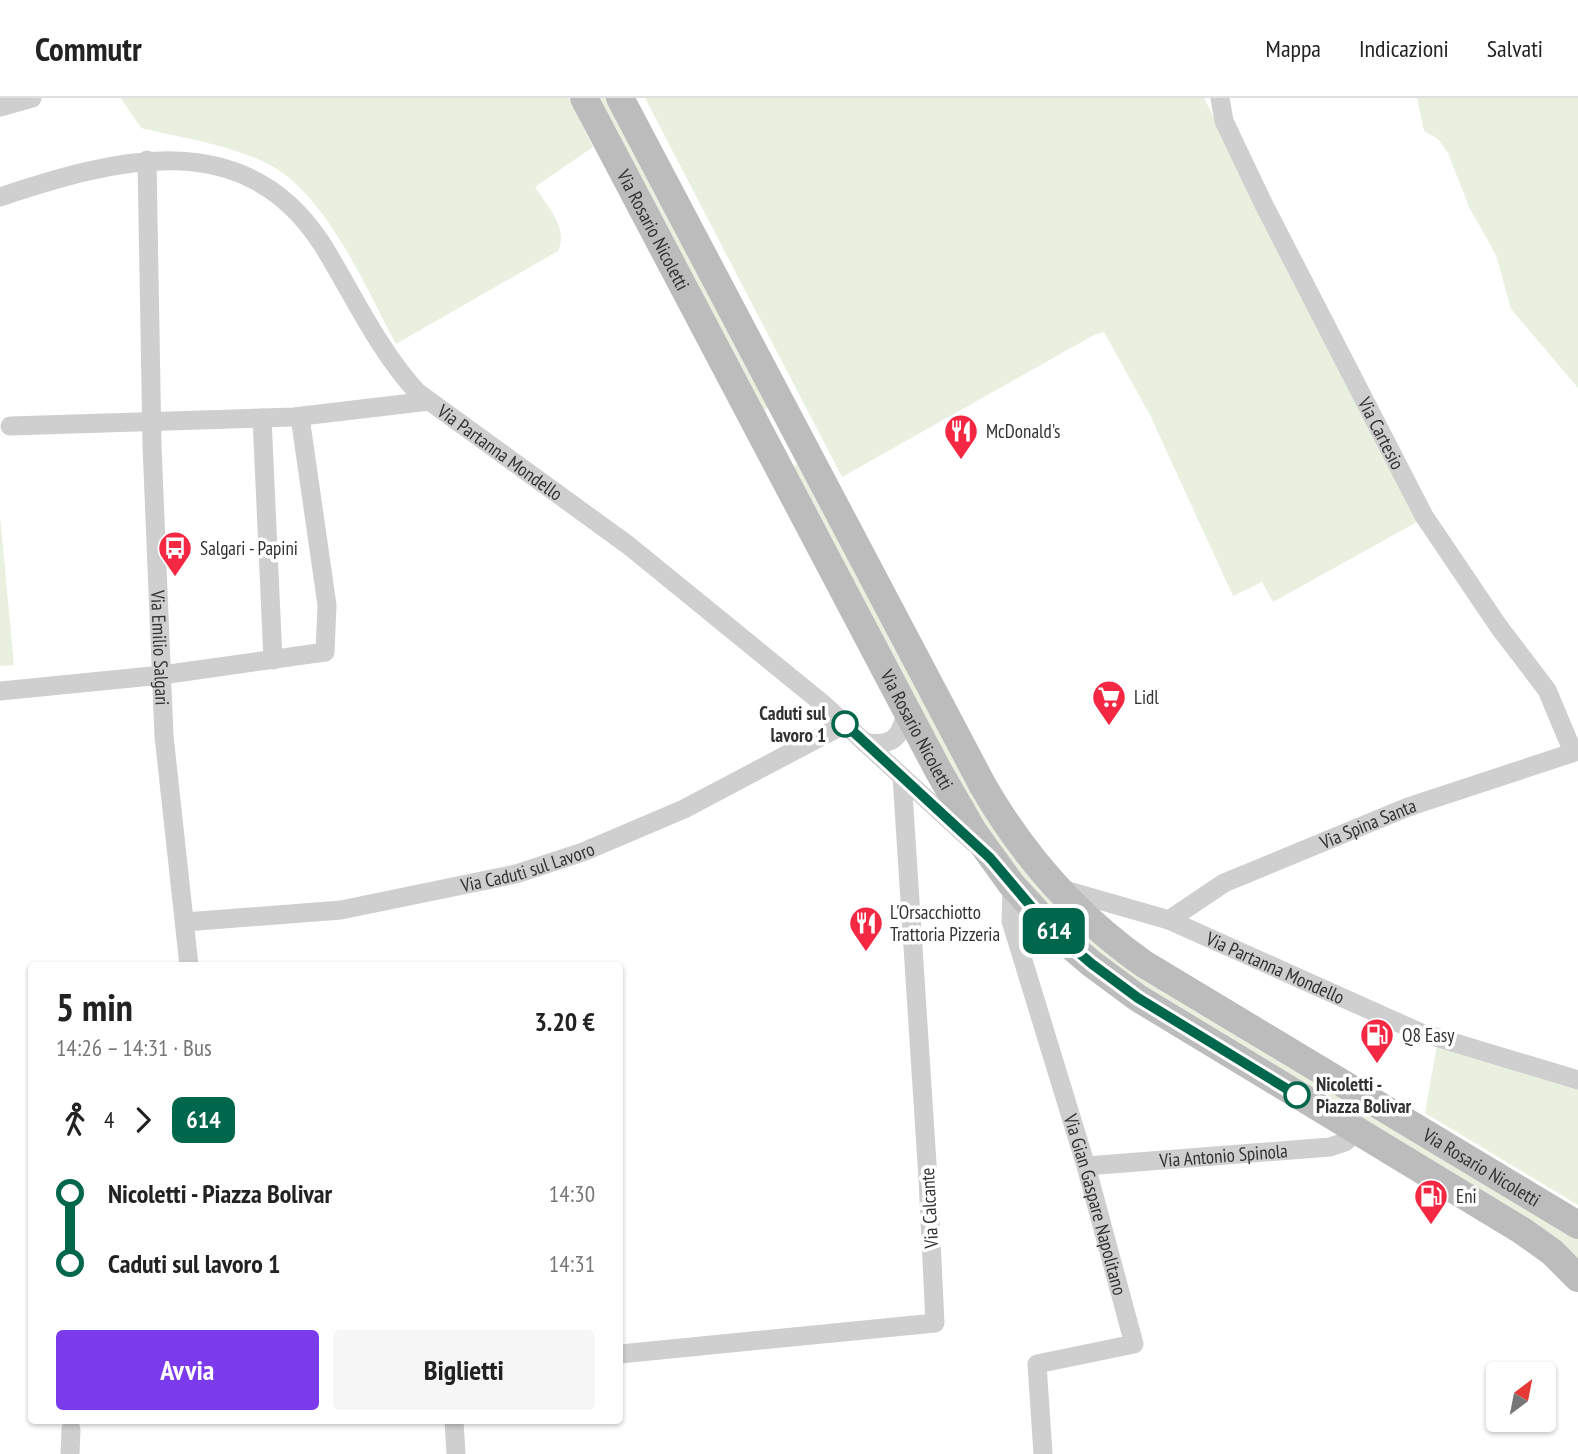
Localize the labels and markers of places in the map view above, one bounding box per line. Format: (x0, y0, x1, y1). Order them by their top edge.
restaurant icon: McDonald's (942, 412, 980, 461)
place label: McDonald's (986, 419, 1061, 443)
bus stop icon: Salgari - Papini (156, 529, 194, 578)
place label: Salgari - Papini (200, 536, 298, 560)
supermarket icon: Lidl (1090, 678, 1128, 727)
place label: Lidl (1134, 685, 1159, 709)
place label: Caduti sul lavoro 1 (759, 701, 826, 747)
marker: Caduti sul lavoro 1 (832, 711, 858, 737)
place label: L'Orsacchiotto Trattoria Pizzeria (890, 900, 1000, 946)
restaurant icon: L'Orsacchiotto Trattoria Pizzeria (847, 904, 885, 953)
fuel station icon: Q8 Easy (1358, 1016, 1396, 1065)
place label: Q8 Easy (1402, 1023, 1455, 1047)
place label: Nicoletti - Piazza Bolivar (1316, 1072, 1411, 1118)
marker: Nicoletti - Piazza Bolivar (1284, 1082, 1310, 1108)
fuel station icon: Eni (1412, 1177, 1450, 1226)
place label: Eni (1456, 1184, 1477, 1208)

